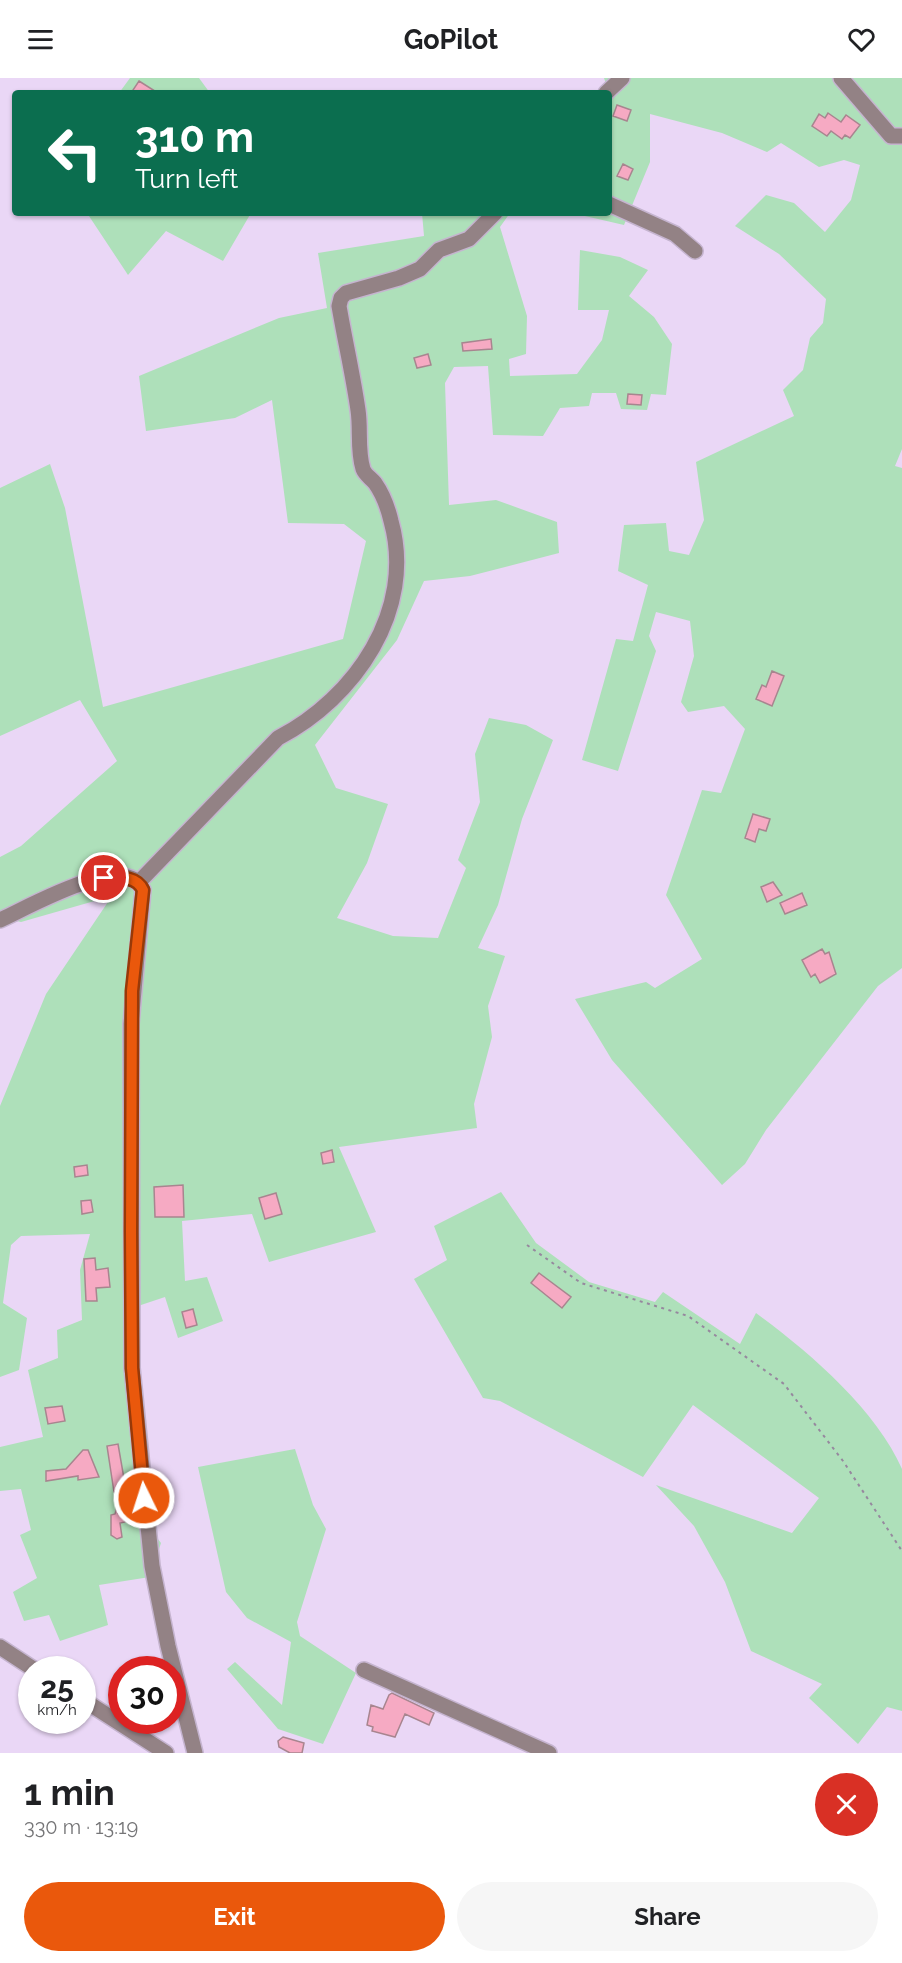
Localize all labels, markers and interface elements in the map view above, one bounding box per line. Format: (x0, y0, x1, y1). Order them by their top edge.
icon: menu (24, 23, 57, 56)
icon: heart (845, 23, 878, 56)
text: GoPilot (404, 24, 498, 55)
text: 310 m (135, 113, 254, 162)
icon: left (36, 114, 114, 192)
text: Turn left (135, 163, 238, 194)
pin (78, 852, 129, 903)
icon: arrive (87, 861, 120, 894)
position arrow (112, 1466, 176, 1530)
speed limit sign: 30 (108, 1656, 186, 1734)
text: 25 (40, 1670, 74, 1705)
text: km/h (37, 1701, 77, 1719)
text: 1 min (24, 1771, 115, 1813)
button: close (815, 1773, 878, 1836)
text: 330 m · 13:19 (24, 1815, 138, 1839)
button: Exit (24, 1882, 445, 1951)
button: Share (457, 1882, 878, 1951)

